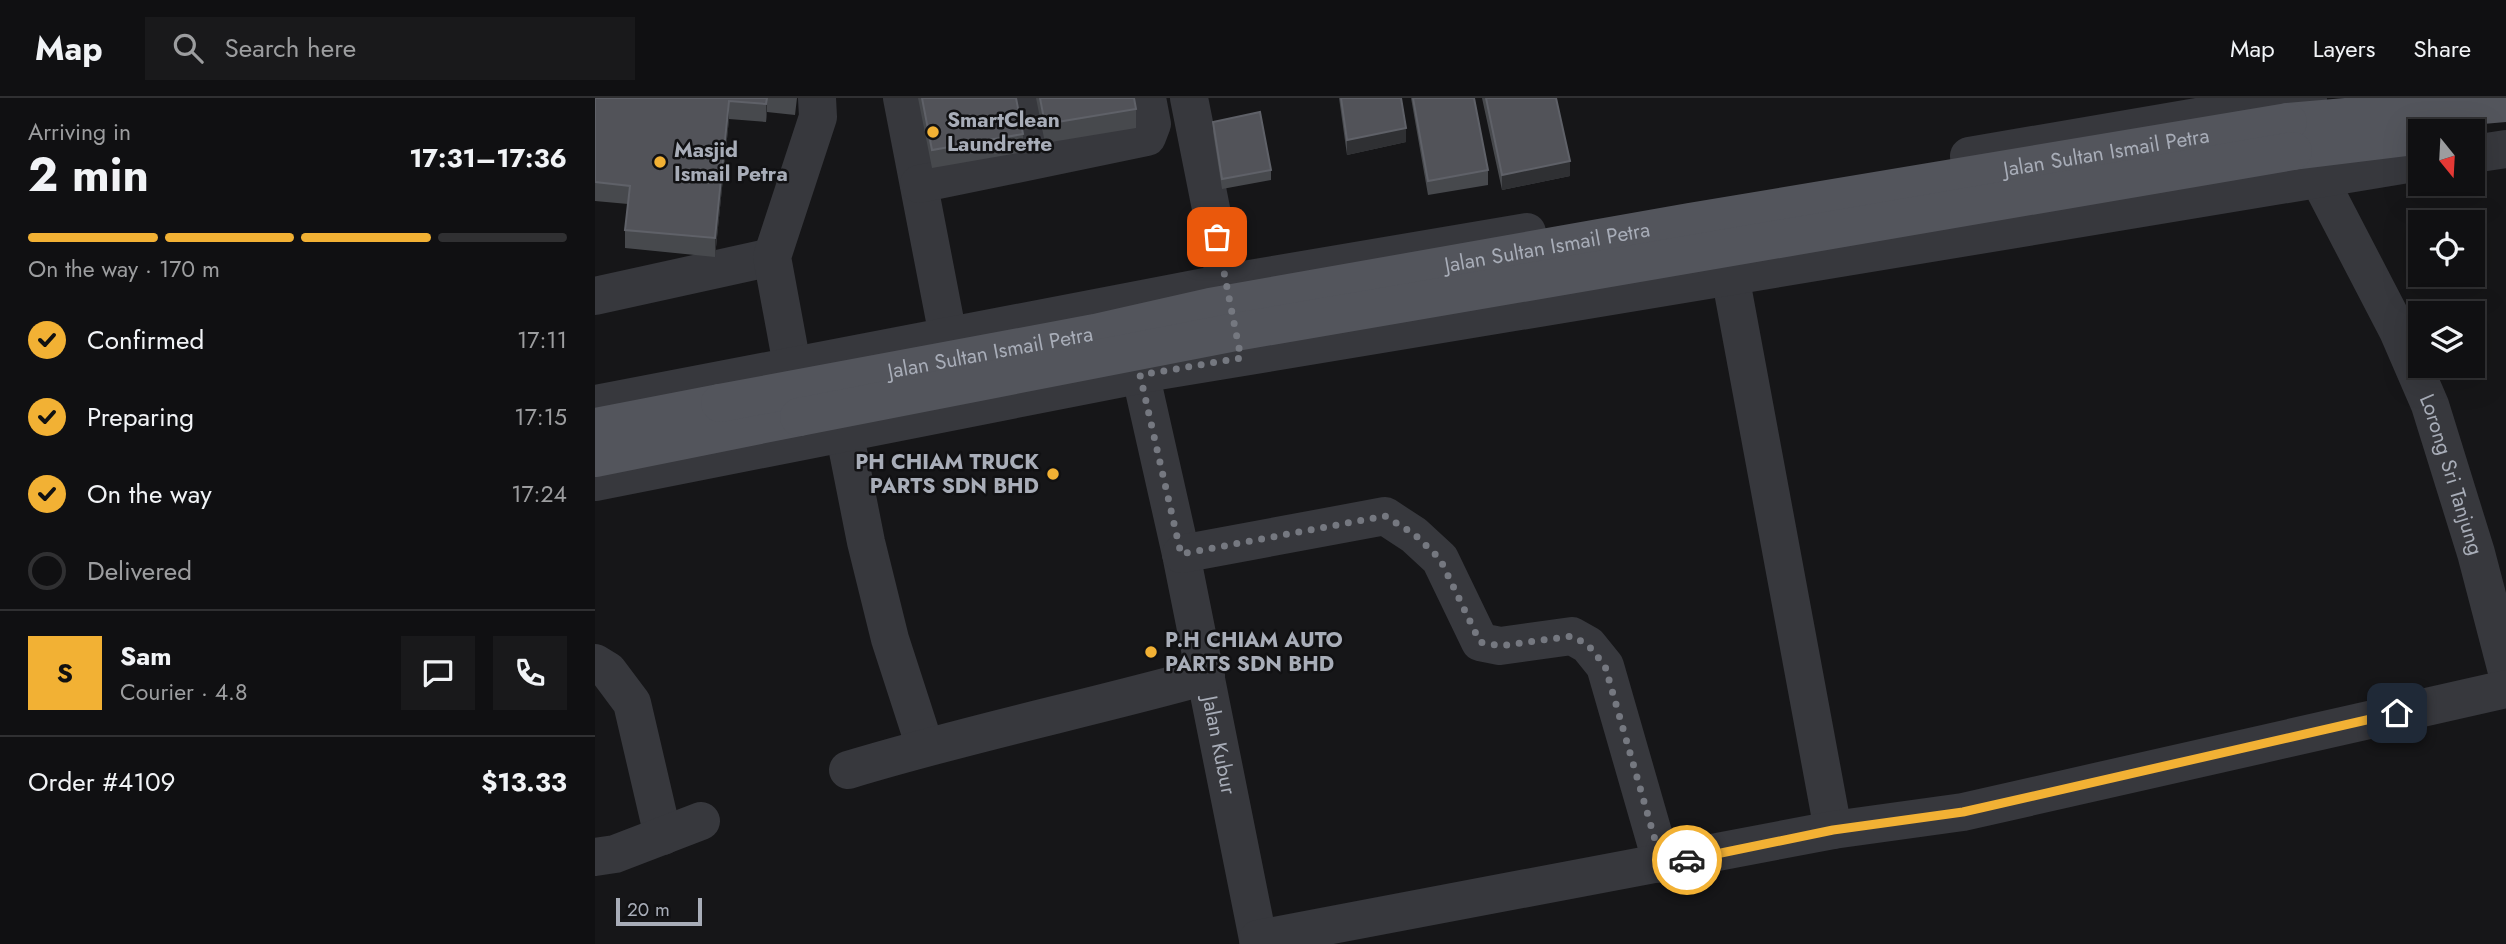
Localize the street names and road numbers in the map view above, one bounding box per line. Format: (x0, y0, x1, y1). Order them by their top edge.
street label: Jalan Sultan Ismail Petra (1998, 120, 2212, 185)
street label: Jalan Sultan Ismail Petra (1439, 214, 1652, 281)
street label: Jalan Sultan Ismail Petra (882, 319, 1095, 387)
street label: Lorong Sri Tanjung (2412, 389, 2491, 559)
street label: Jalan Kubur (1194, 690, 1244, 798)

